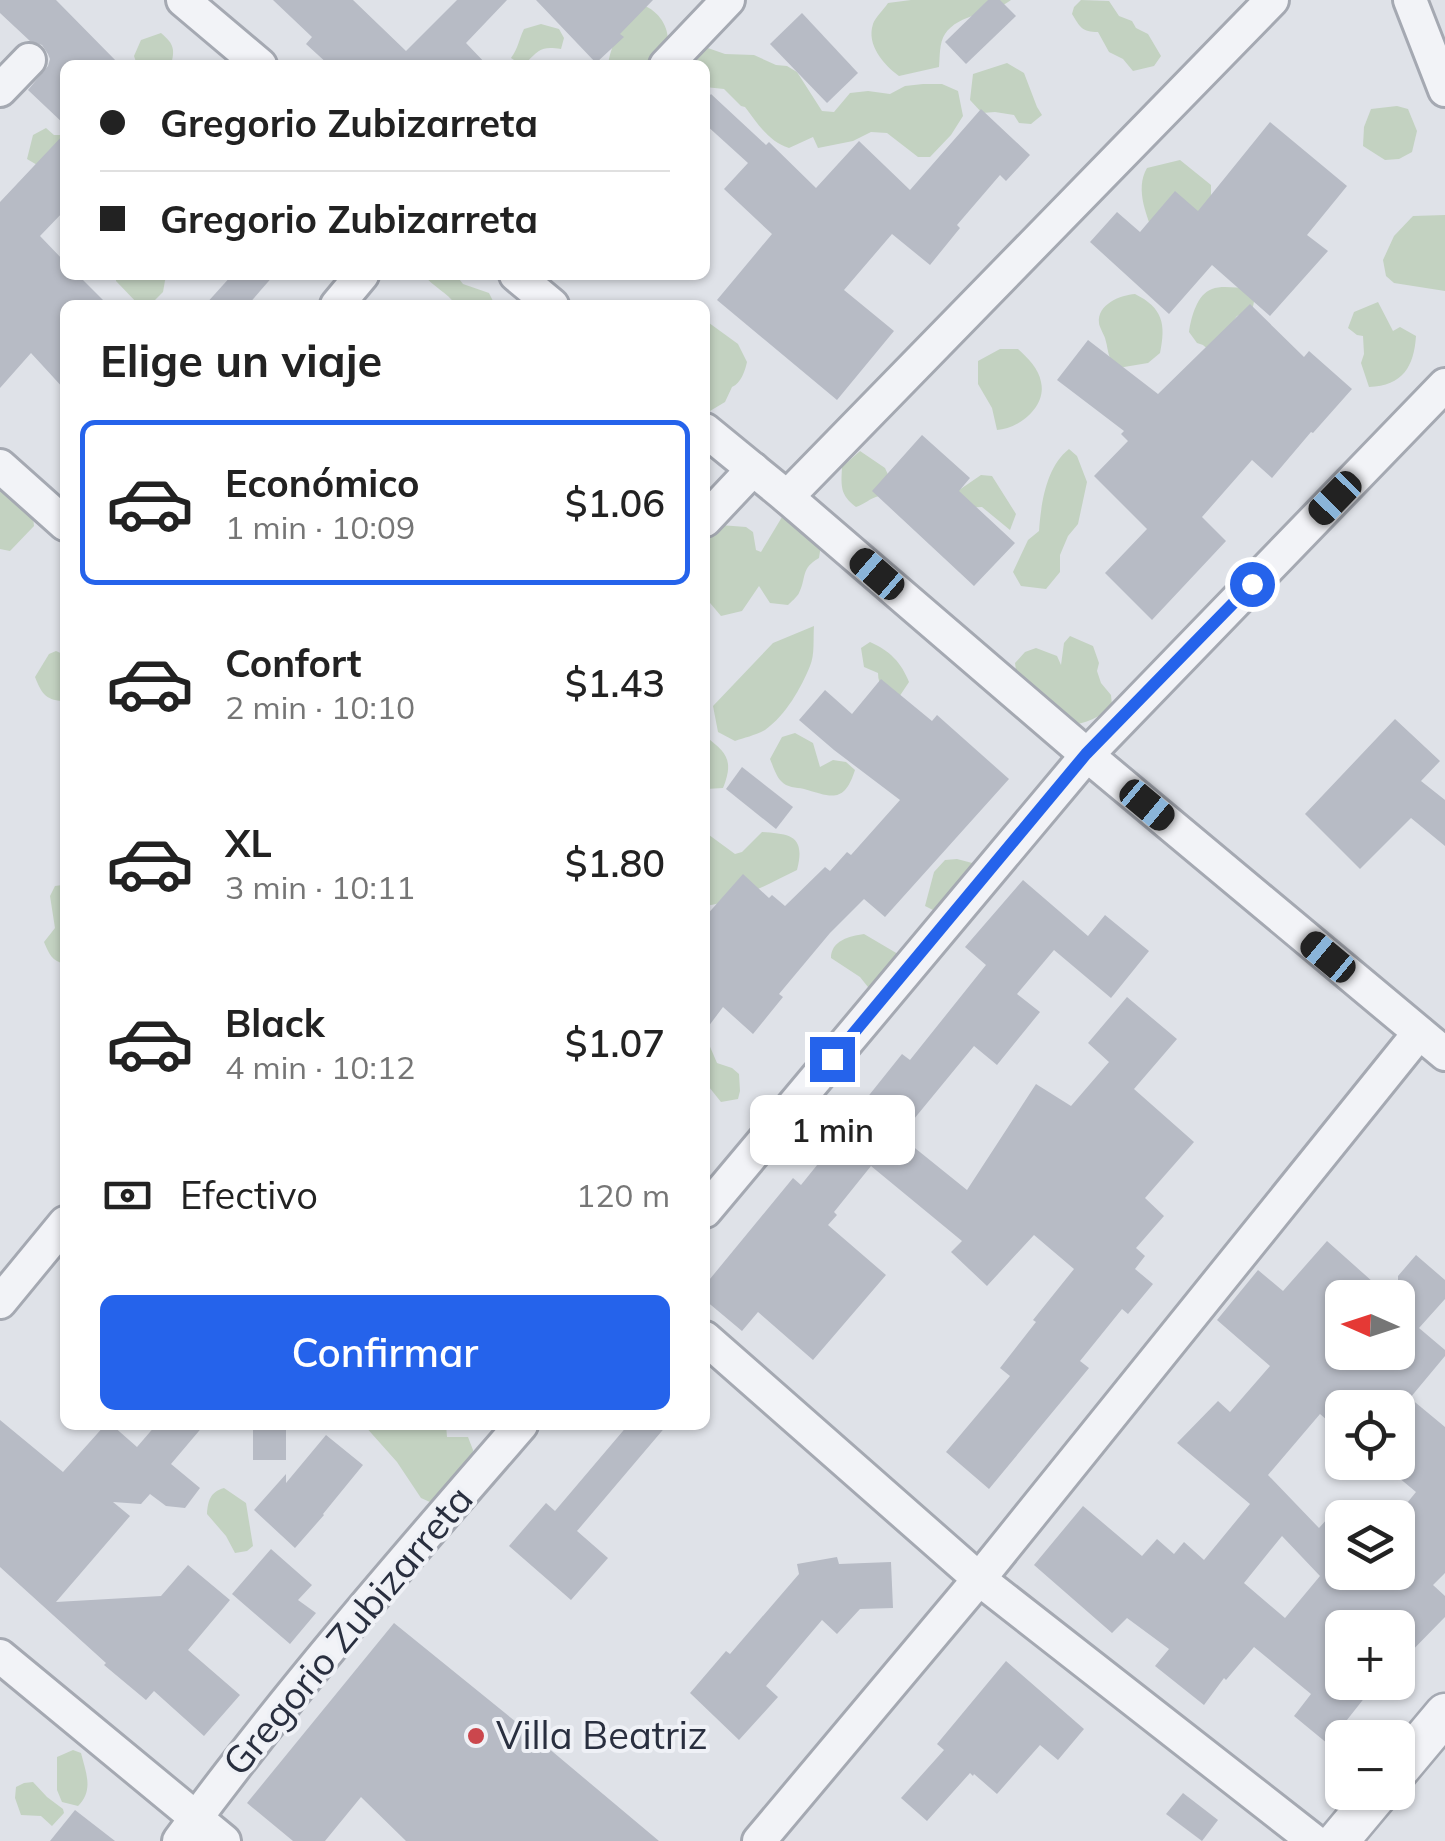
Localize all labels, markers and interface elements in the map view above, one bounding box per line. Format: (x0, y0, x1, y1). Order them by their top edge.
text: Gregorio Zubizarreta (160, 99, 538, 147)
text: Gregorio Zubizarreta (160, 195, 538, 243)
text: Elige un viaje (100, 332, 382, 388)
icon: car (105, 458, 195, 548)
text: Económico (225, 459, 420, 507)
car (1303, 466, 1367, 530)
text: $1.06 (565, 479, 665, 527)
text: 1 min · 10:09 (225, 507, 415, 547)
car (845, 543, 909, 605)
route start (1230, 562, 1275, 607)
icon: car (105, 638, 195, 728)
text: Confort (225, 639, 362, 687)
text: $1.43 (565, 659, 665, 707)
text: 2 min · 10:10 (225, 687, 415, 727)
car (1114, 774, 1180, 836)
icon: car (105, 818, 195, 908)
text: XL (225, 819, 272, 867)
text: $1.80 (565, 839, 665, 887)
text: 3 min · 10:11 (225, 867, 415, 907)
car (1295, 926, 1361, 988)
icon: car (105, 998, 195, 1088)
text: Black (225, 999, 325, 1047)
text: $1.07 (565, 1019, 665, 1067)
route end (810, 1037, 855, 1082)
text: 4 min · 10:12 (225, 1047, 415, 1087)
callout: 1 min (750, 1094, 914, 1164)
text: 1 min (791, 1110, 874, 1150)
icon: cash (100, 1168, 155, 1223)
text: Efectivo (180, 1171, 318, 1219)
text: 120 m (576, 1175, 670, 1215)
north arrow (1325, 1280, 1415, 1370)
map controls (1325, 1280, 1415, 1810)
button: Confirmar (100, 1295, 670, 1410)
button: locate (1325, 1390, 1415, 1480)
street label: Gregorio Zubizarreta (212, 1476, 482, 1785)
button: layers (1325, 1500, 1415, 1590)
button: + (1325, 1610, 1415, 1700)
place label: Villa Beatriz (496, 1711, 708, 1759)
button: − (1325, 1720, 1415, 1810)
marker: Villa Beatriz (465, 1725, 487, 1747)

